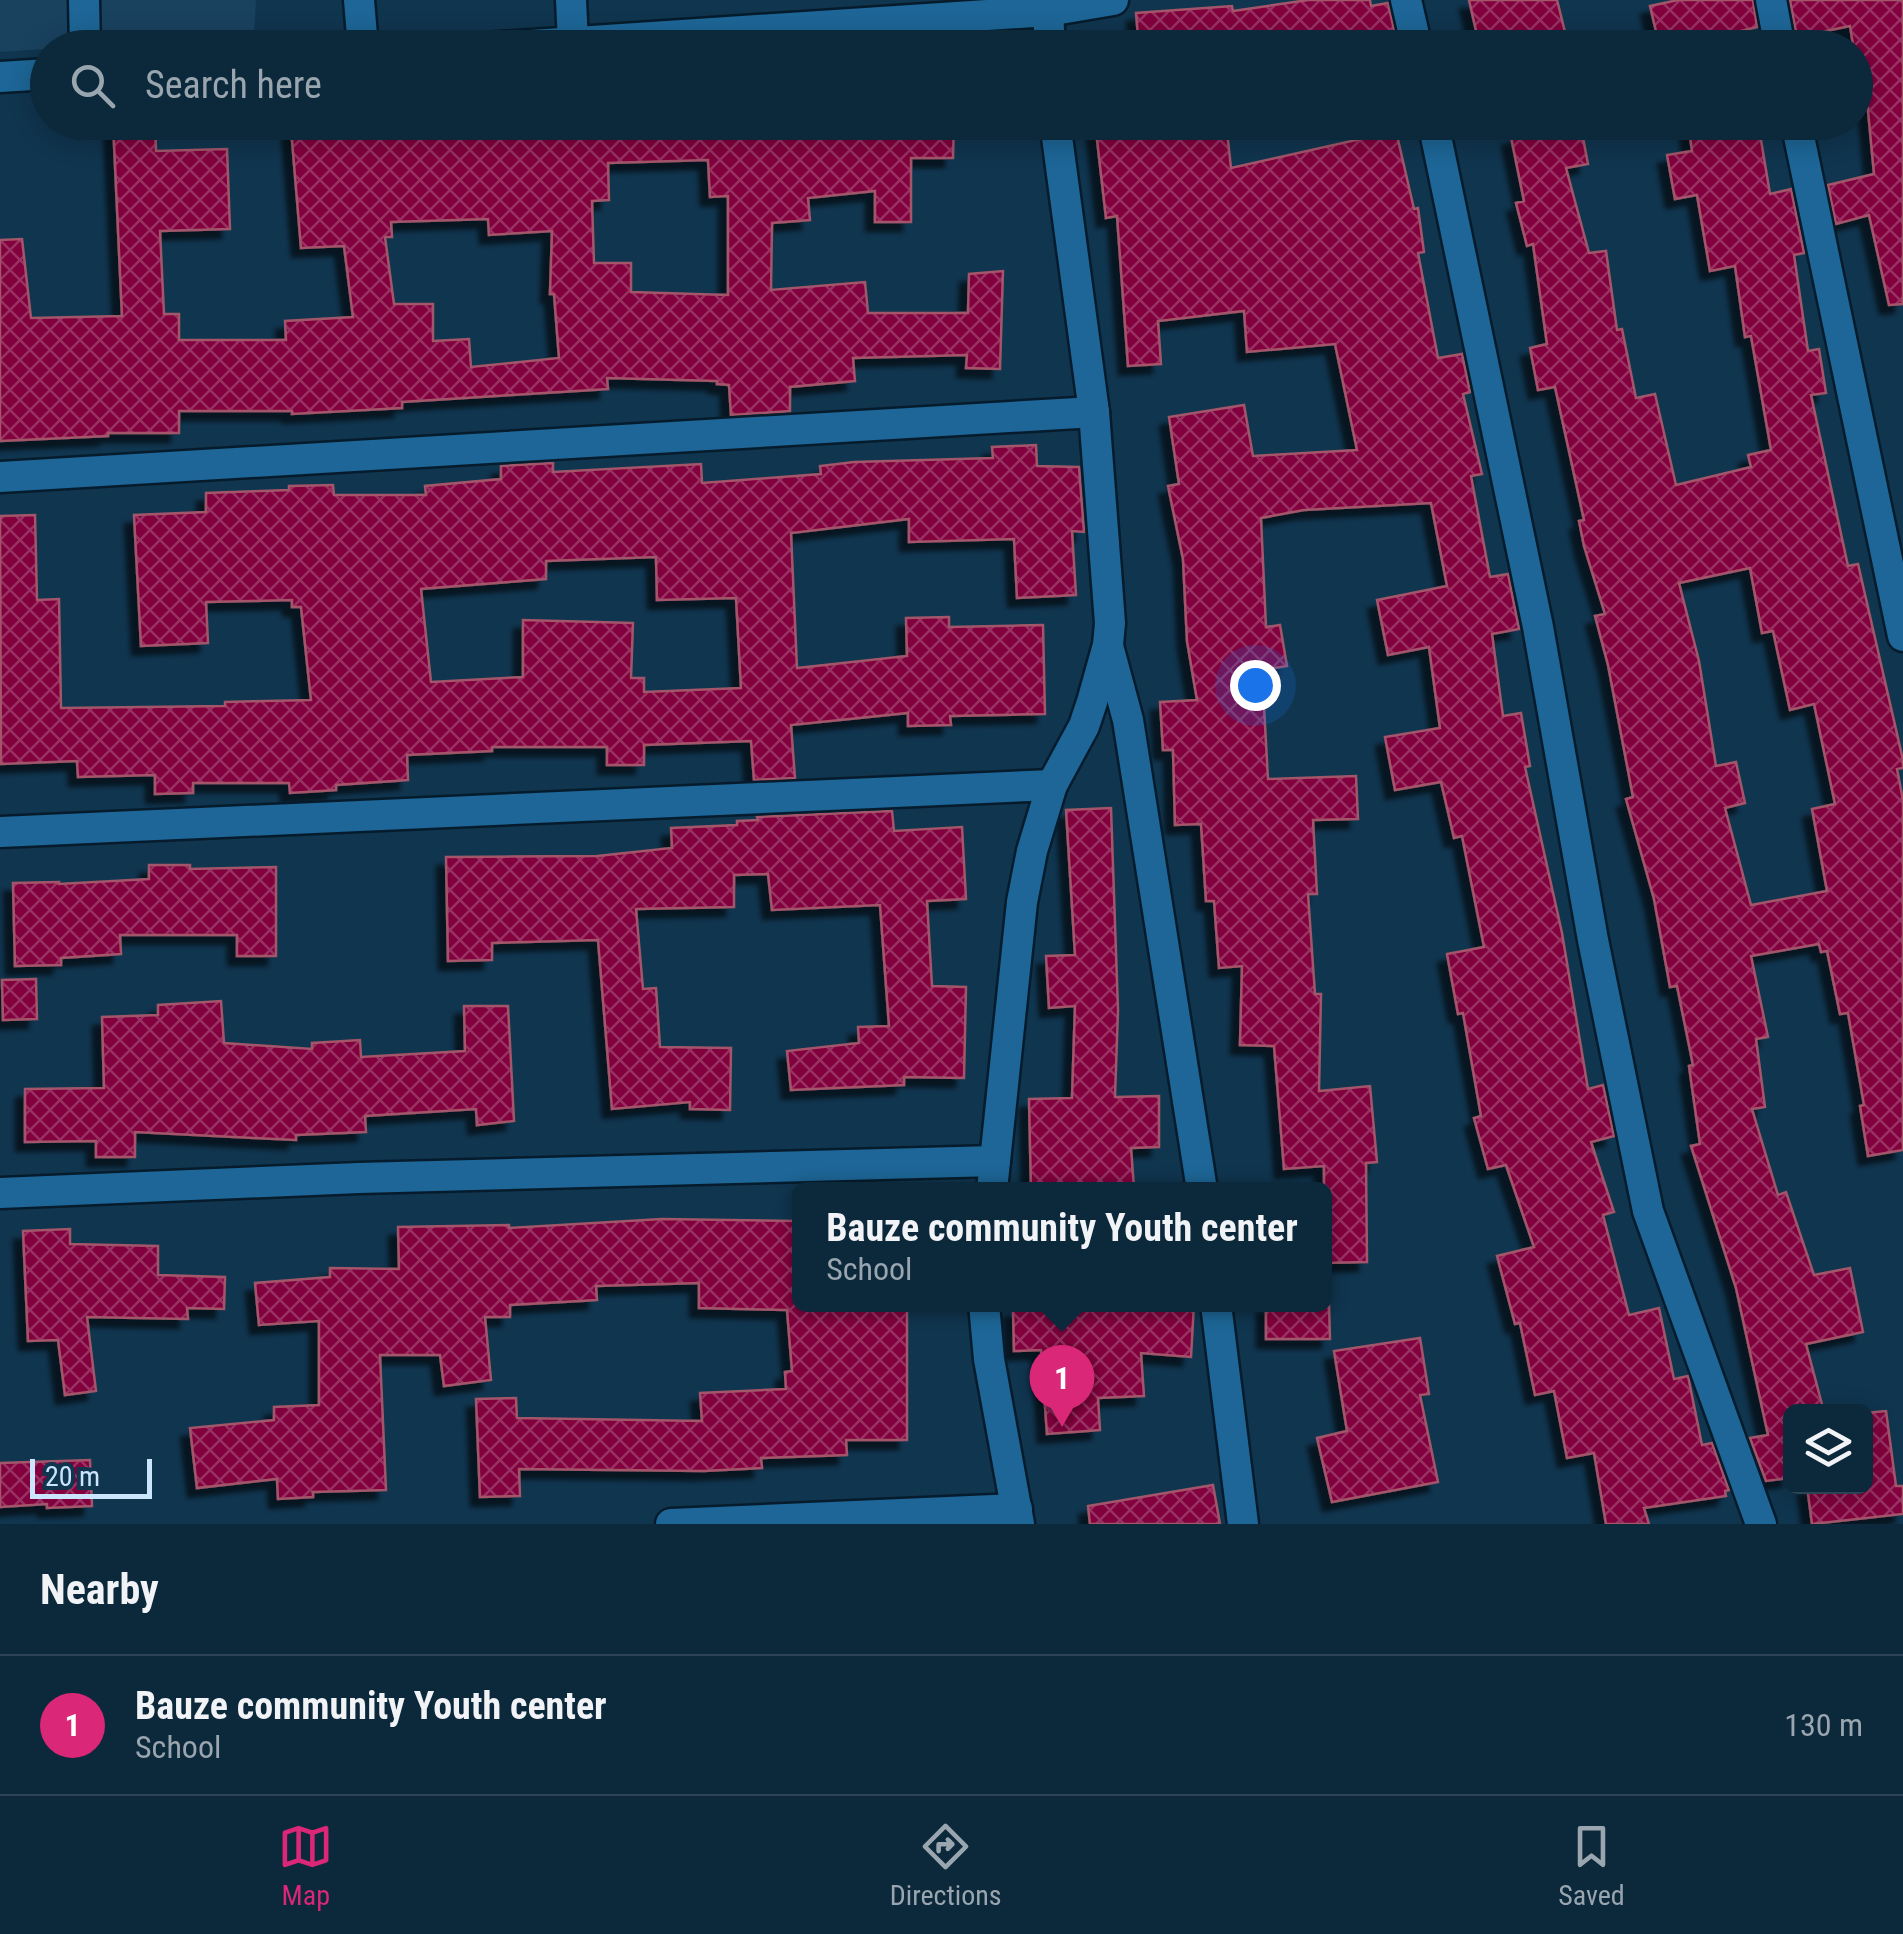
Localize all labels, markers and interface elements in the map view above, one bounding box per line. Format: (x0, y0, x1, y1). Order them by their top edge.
search box (30, 30, 1873, 140)
icon: search (65, 58, 120, 113)
text: Search here (145, 63, 322, 107)
your location (1230, 660, 1281, 711)
popup (792, 1182, 1332, 1312)
text: Bauze community Youth center (826, 1206, 1298, 1250)
text: School (826, 1250, 912, 1288)
pin: 1 (1030, 1344, 1094, 1427)
map controls (1783, 1404, 1873, 1494)
button: layers (1783, 1404, 1873, 1494)
scale bar (30, 1454, 152, 1498)
text: 20 m (45, 1460, 100, 1493)
text: Nearby (40, 1565, 159, 1614)
text: Bauze community Youth center (135, 1684, 607, 1728)
text: 1 (64, 1706, 81, 1744)
text: 130 m (1784, 1706, 1863, 1744)
text: School (135, 1728, 221, 1766)
tab: Map (278, 1819, 333, 1912)
tab: Directions (890, 1819, 1002, 1912)
tab: Saved (1558, 1819, 1625, 1912)

